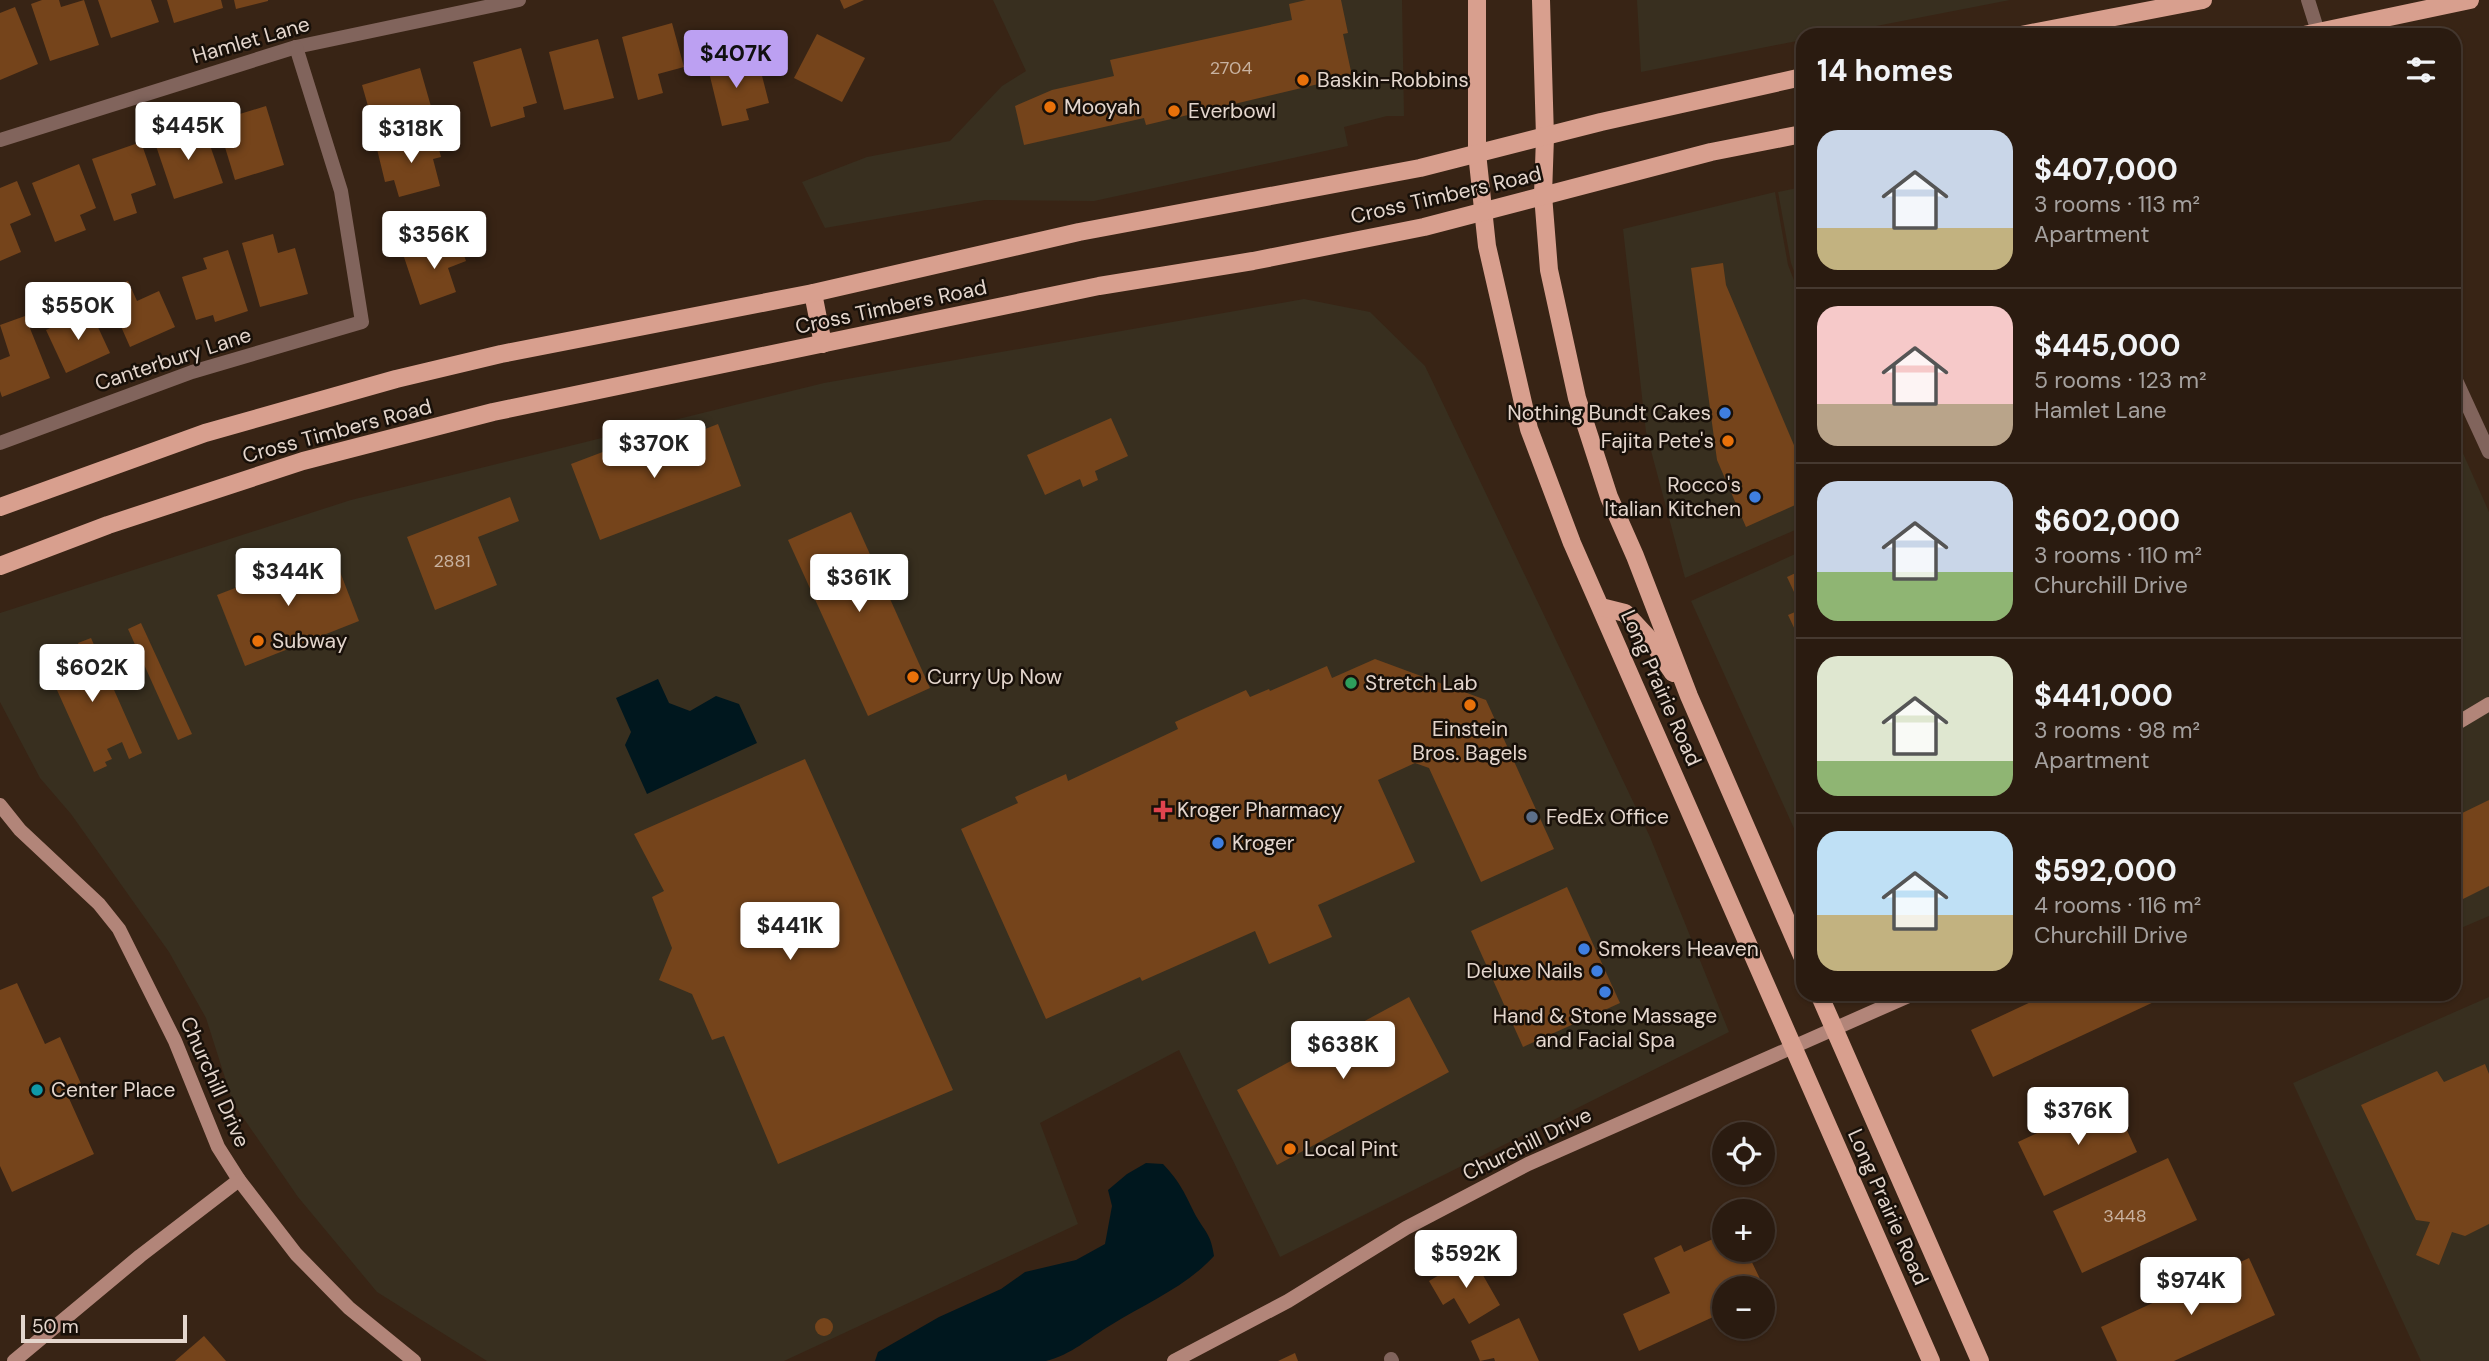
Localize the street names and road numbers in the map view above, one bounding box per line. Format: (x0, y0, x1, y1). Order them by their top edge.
street label: Hamlet Lane (189, 10, 313, 70)
street label: Cross Timbers Road (1348, 159, 1544, 231)
street label: Cross Timbers Road (793, 273, 989, 341)
street label: Canterbury Lane (91, 321, 255, 397)
street label: Cross Timbers Road (239, 392, 435, 470)
street label: Long Prairie Road (1614, 606, 1708, 770)
street label: Churchill Drive (174, 1012, 256, 1152)
street label: Churchill Drive (1458, 1101, 1596, 1187)
street label: Long Prairie Road (1841, 1125, 1935, 1289)

